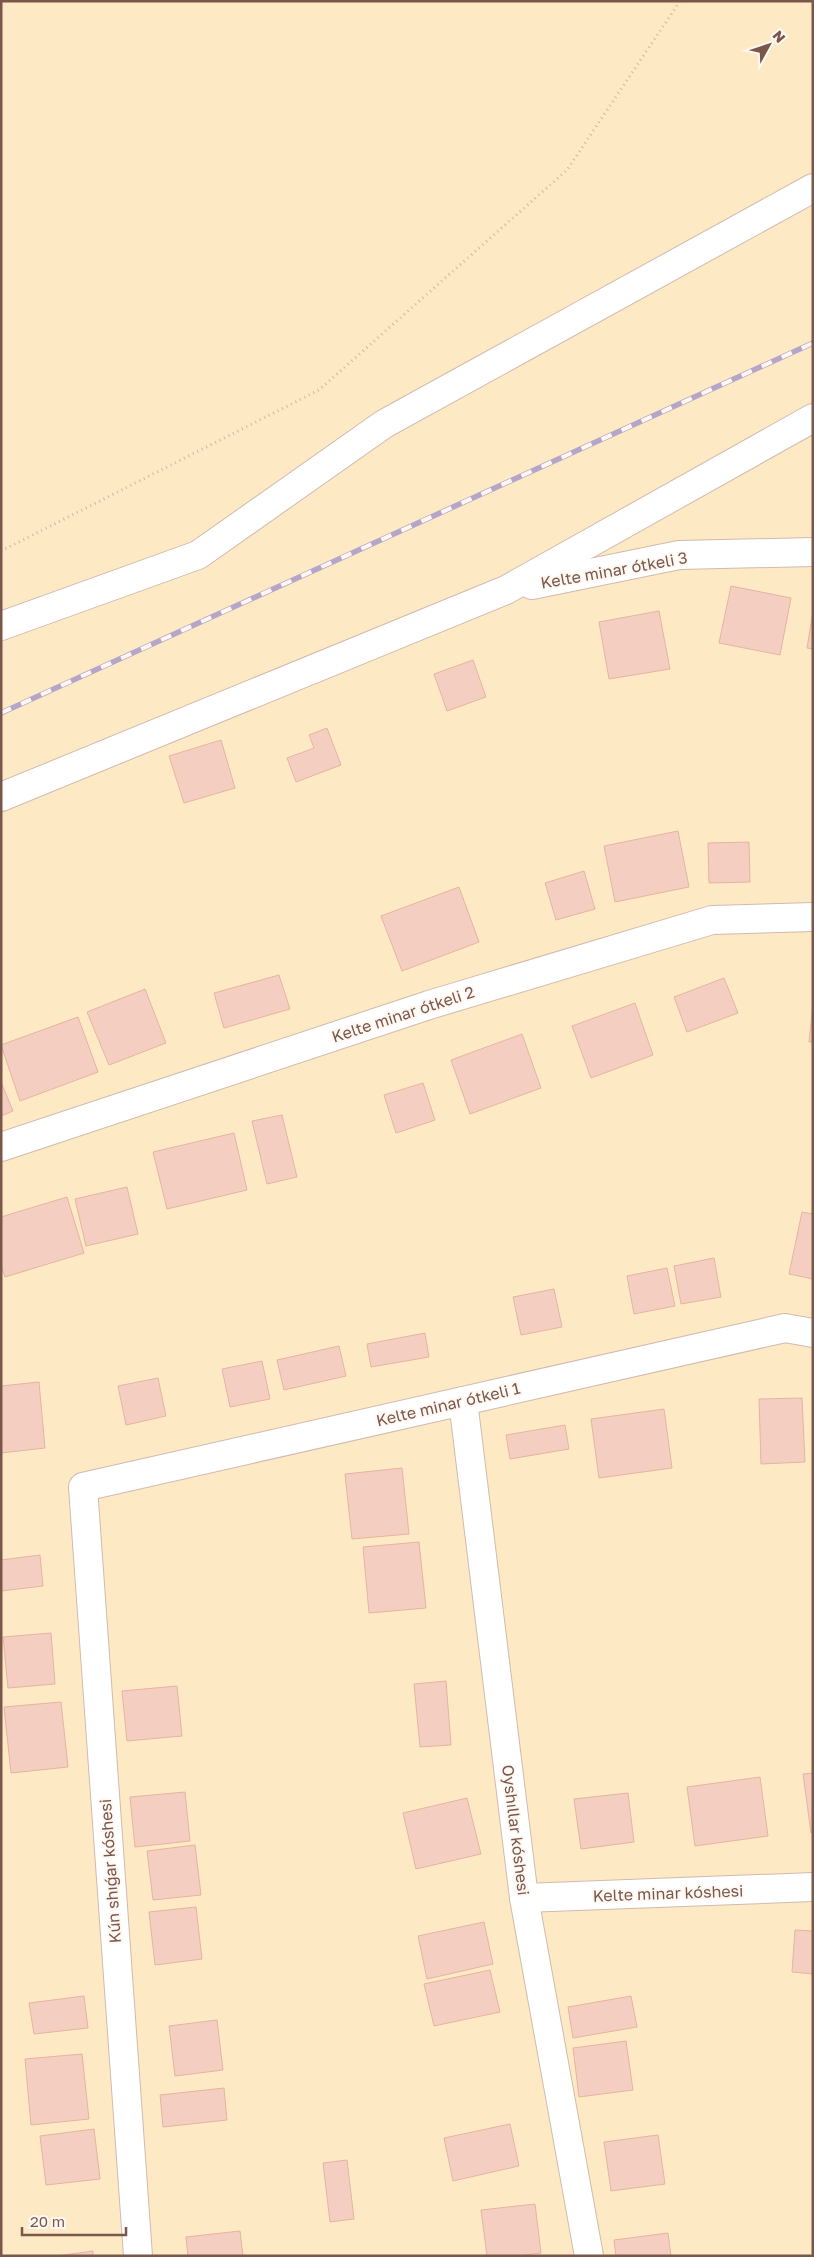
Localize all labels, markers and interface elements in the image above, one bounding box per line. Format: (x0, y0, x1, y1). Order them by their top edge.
north arrow (744, 20, 794, 70)
text: N (769, 27, 789, 46)
street label: Kelte minar ótkeli 3 (539, 547, 689, 593)
street label: Kelte minar ótkeli 2 (329, 982, 477, 1046)
street label: Kelte minar ótkeli 1 (374, 1378, 522, 1430)
street label: Oyshıllar kóshesi (498, 1763, 534, 1897)
street label: Kún shıǵar kóshesi (95, 1798, 125, 1944)
street label: Kelte minar kóshesi (592, 1880, 744, 1906)
scale bar (22, 2204, 126, 2236)
text: 20 m (30, 2212, 65, 2230)

